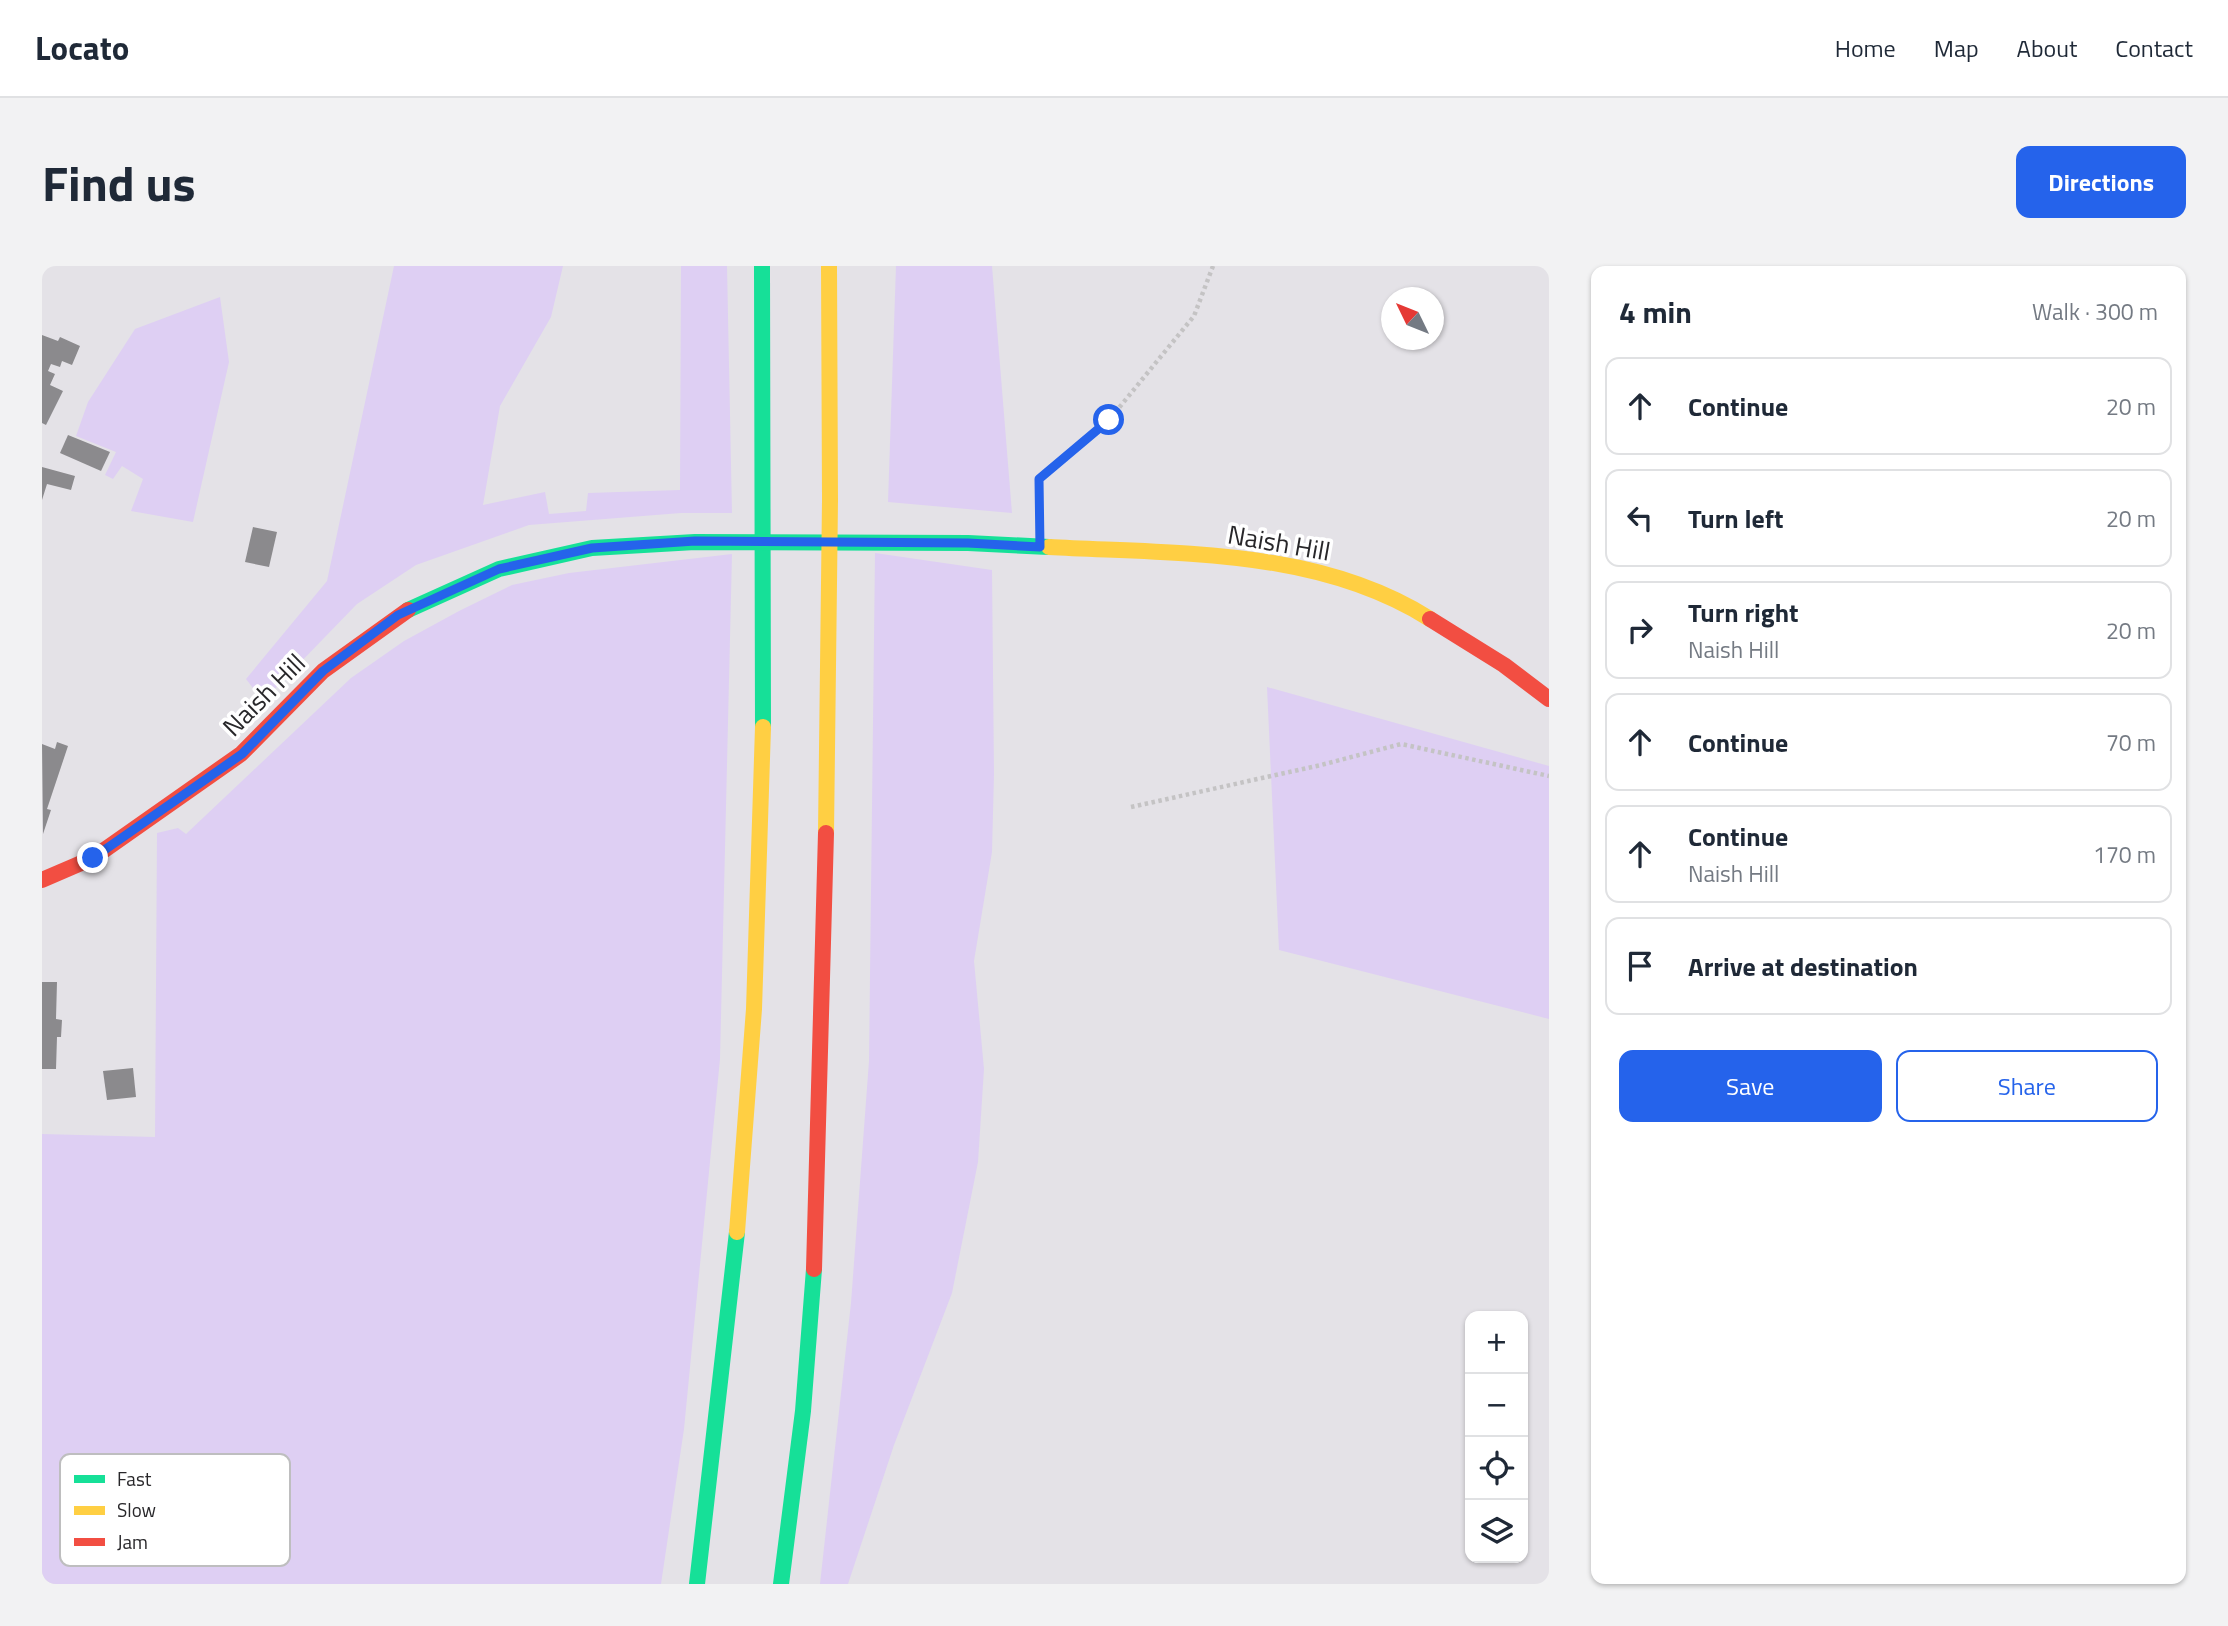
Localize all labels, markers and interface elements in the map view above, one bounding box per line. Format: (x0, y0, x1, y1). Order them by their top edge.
text: Locato (35, 23, 129, 73)
text: Home (1835, 30, 1896, 66)
text: Map (1934, 30, 1979, 66)
text: About (2017, 30, 2077, 66)
text: Contact (2115, 30, 2193, 66)
text: Find us (42, 145, 196, 220)
button: Directions (2016, 146, 2186, 218)
north arrow (1381, 287, 1444, 350)
text: 4 min (1619, 289, 1692, 335)
text: Walk · 300 m (2032, 294, 2158, 329)
icon: ahead (1621, 387, 1659, 425)
text: Continue (1688, 387, 1788, 426)
text: 20 m (2106, 389, 2156, 424)
route start (1093, 404, 1124, 435)
icon: left (1621, 499, 1659, 537)
text: Turn left (1688, 499, 1783, 538)
text: 20 m (2106, 501, 2156, 536)
street label: Naish Hill (1225, 514, 1333, 571)
text: Turn right (1688, 593, 1799, 632)
icon: right (1621, 611, 1659, 649)
text: 20 m (2106, 613, 2156, 648)
text: Naish Hill (1688, 632, 1779, 667)
street label: Naish Hill (213, 644, 314, 745)
icon: ahead (1621, 723, 1659, 761)
text: Continue (1688, 723, 1788, 762)
text: 70 m (2106, 725, 2156, 760)
text: Continue (1688, 817, 1788, 856)
icon: ahead (1621, 835, 1659, 873)
text: 170 m (2093, 837, 2156, 872)
route end (77, 842, 108, 873)
text: Naish Hill (1688, 856, 1779, 891)
icon: arrive (1621, 947, 1659, 985)
text: Arrive at destination (1688, 947, 1918, 986)
button: Save (1619, 1050, 1882, 1122)
button: Share (1896, 1050, 2158, 1122)
map controls (1465, 1311, 1528, 1563)
button: + (1465, 1311, 1528, 1374)
button: − (1465, 1374, 1528, 1437)
button: locate (1465, 1437, 1528, 1500)
legend (60, 1454, 290, 1566)
text: Fast (117, 1464, 152, 1493)
text: Slow (117, 1495, 156, 1524)
button: layers (1465, 1500, 1528, 1563)
text: Jam (117, 1527, 148, 1556)

